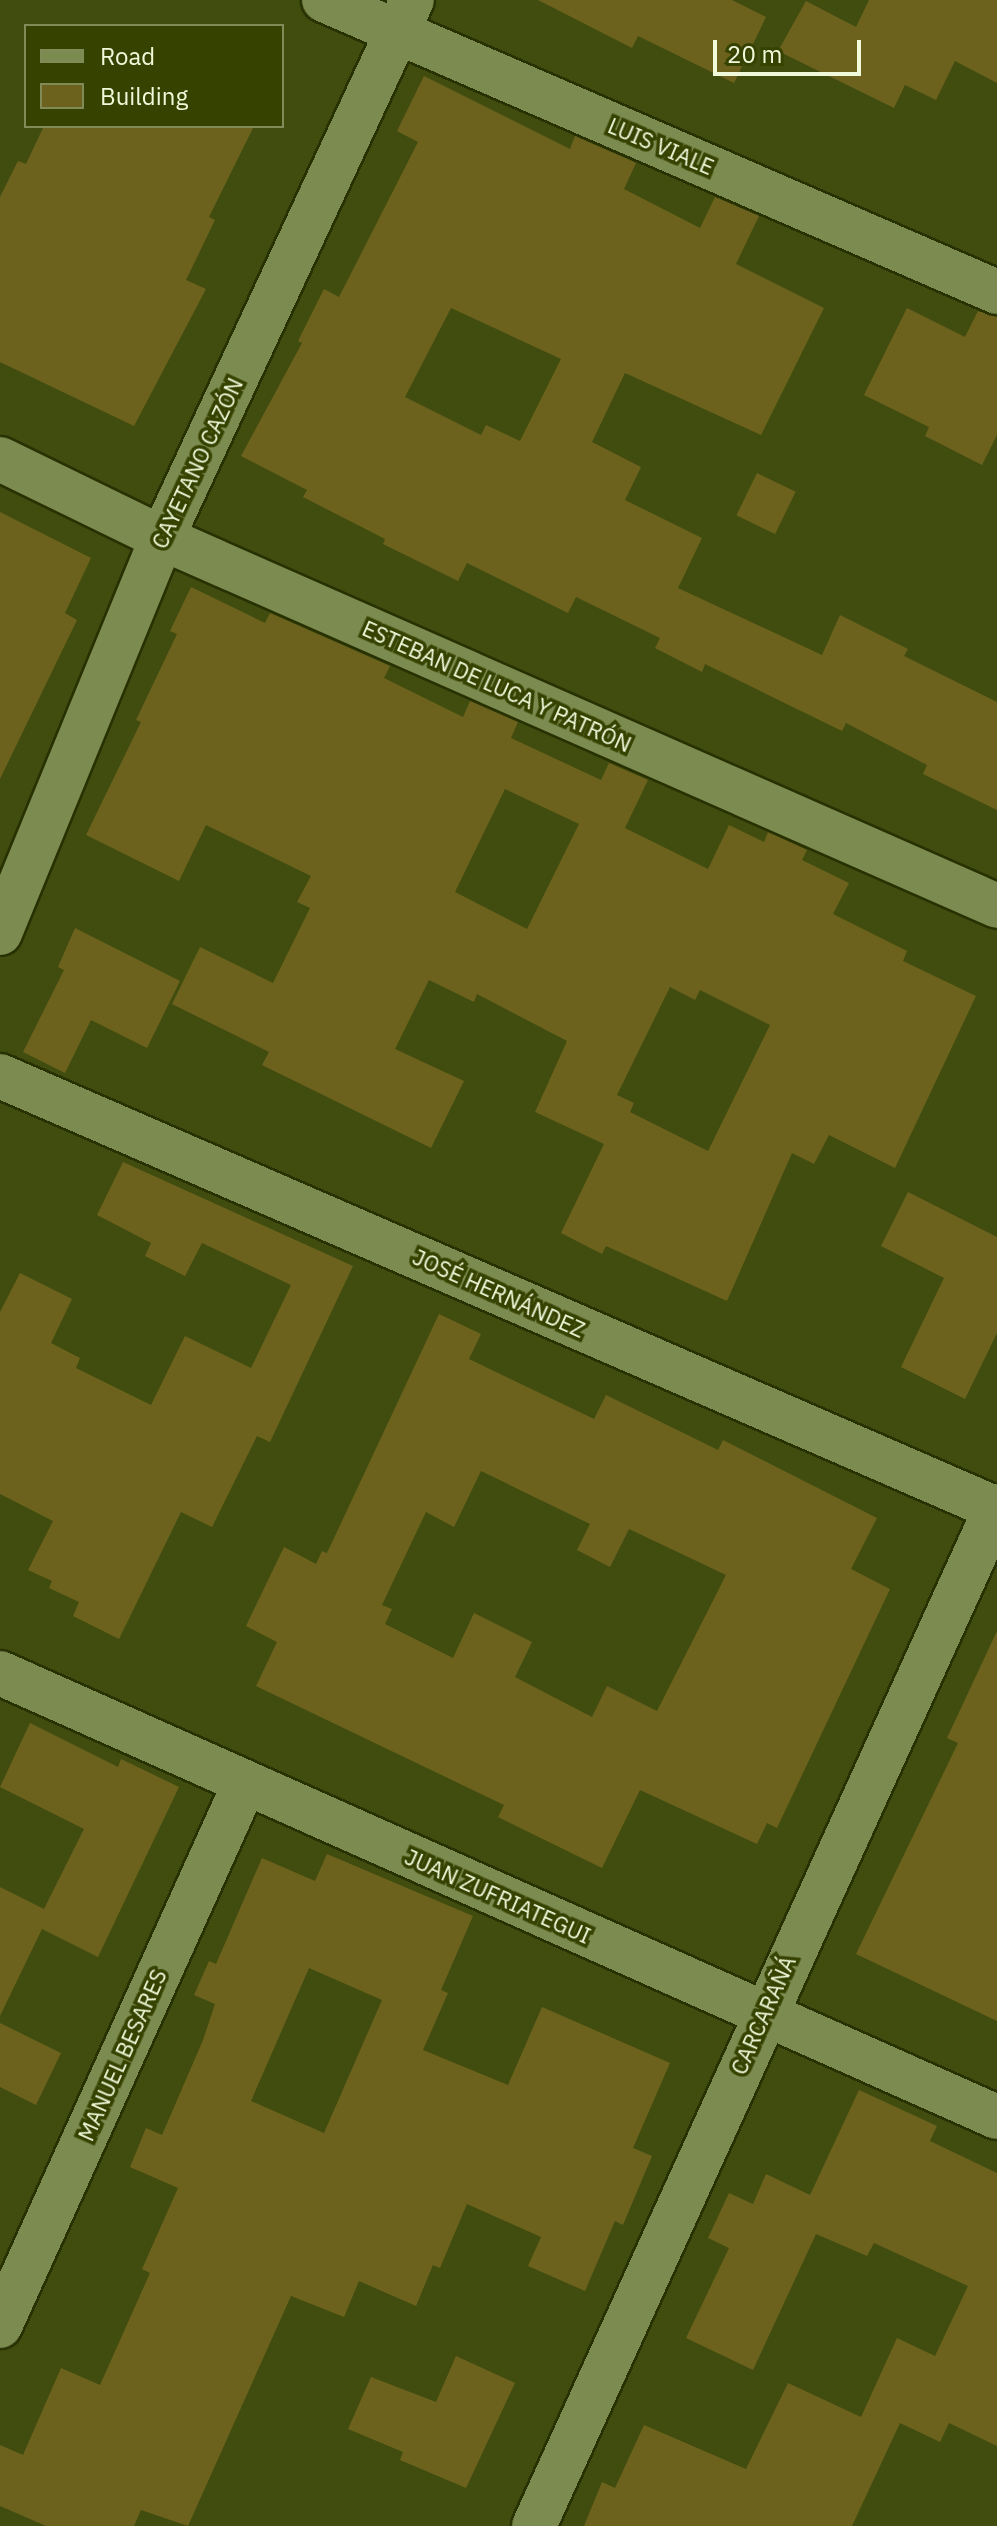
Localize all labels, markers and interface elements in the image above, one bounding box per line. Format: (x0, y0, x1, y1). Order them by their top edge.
legend (24, 24, 284, 128)
scale bar (717, 24, 865, 74)
text: 20 m (727, 38, 782, 70)
text: Road (100, 40, 155, 72)
text: Building (100, 80, 188, 112)
street label: LUIS VIALE (604, 112, 718, 180)
street label: CAYETANO CAZÓN (146, 373, 248, 553)
street label: ESTEBAN DE LUCA Y PATRÓN (358, 615, 636, 757)
street label: JOSÉ HERNÁNDEZ (409, 1243, 589, 1343)
street label: JUAN ZUFRIATEGUI (401, 1843, 595, 1949)
street label: CARCARAÑÁ (725, 1952, 801, 2078)
street label: MANUEL BESARES (72, 1965, 172, 2145)

